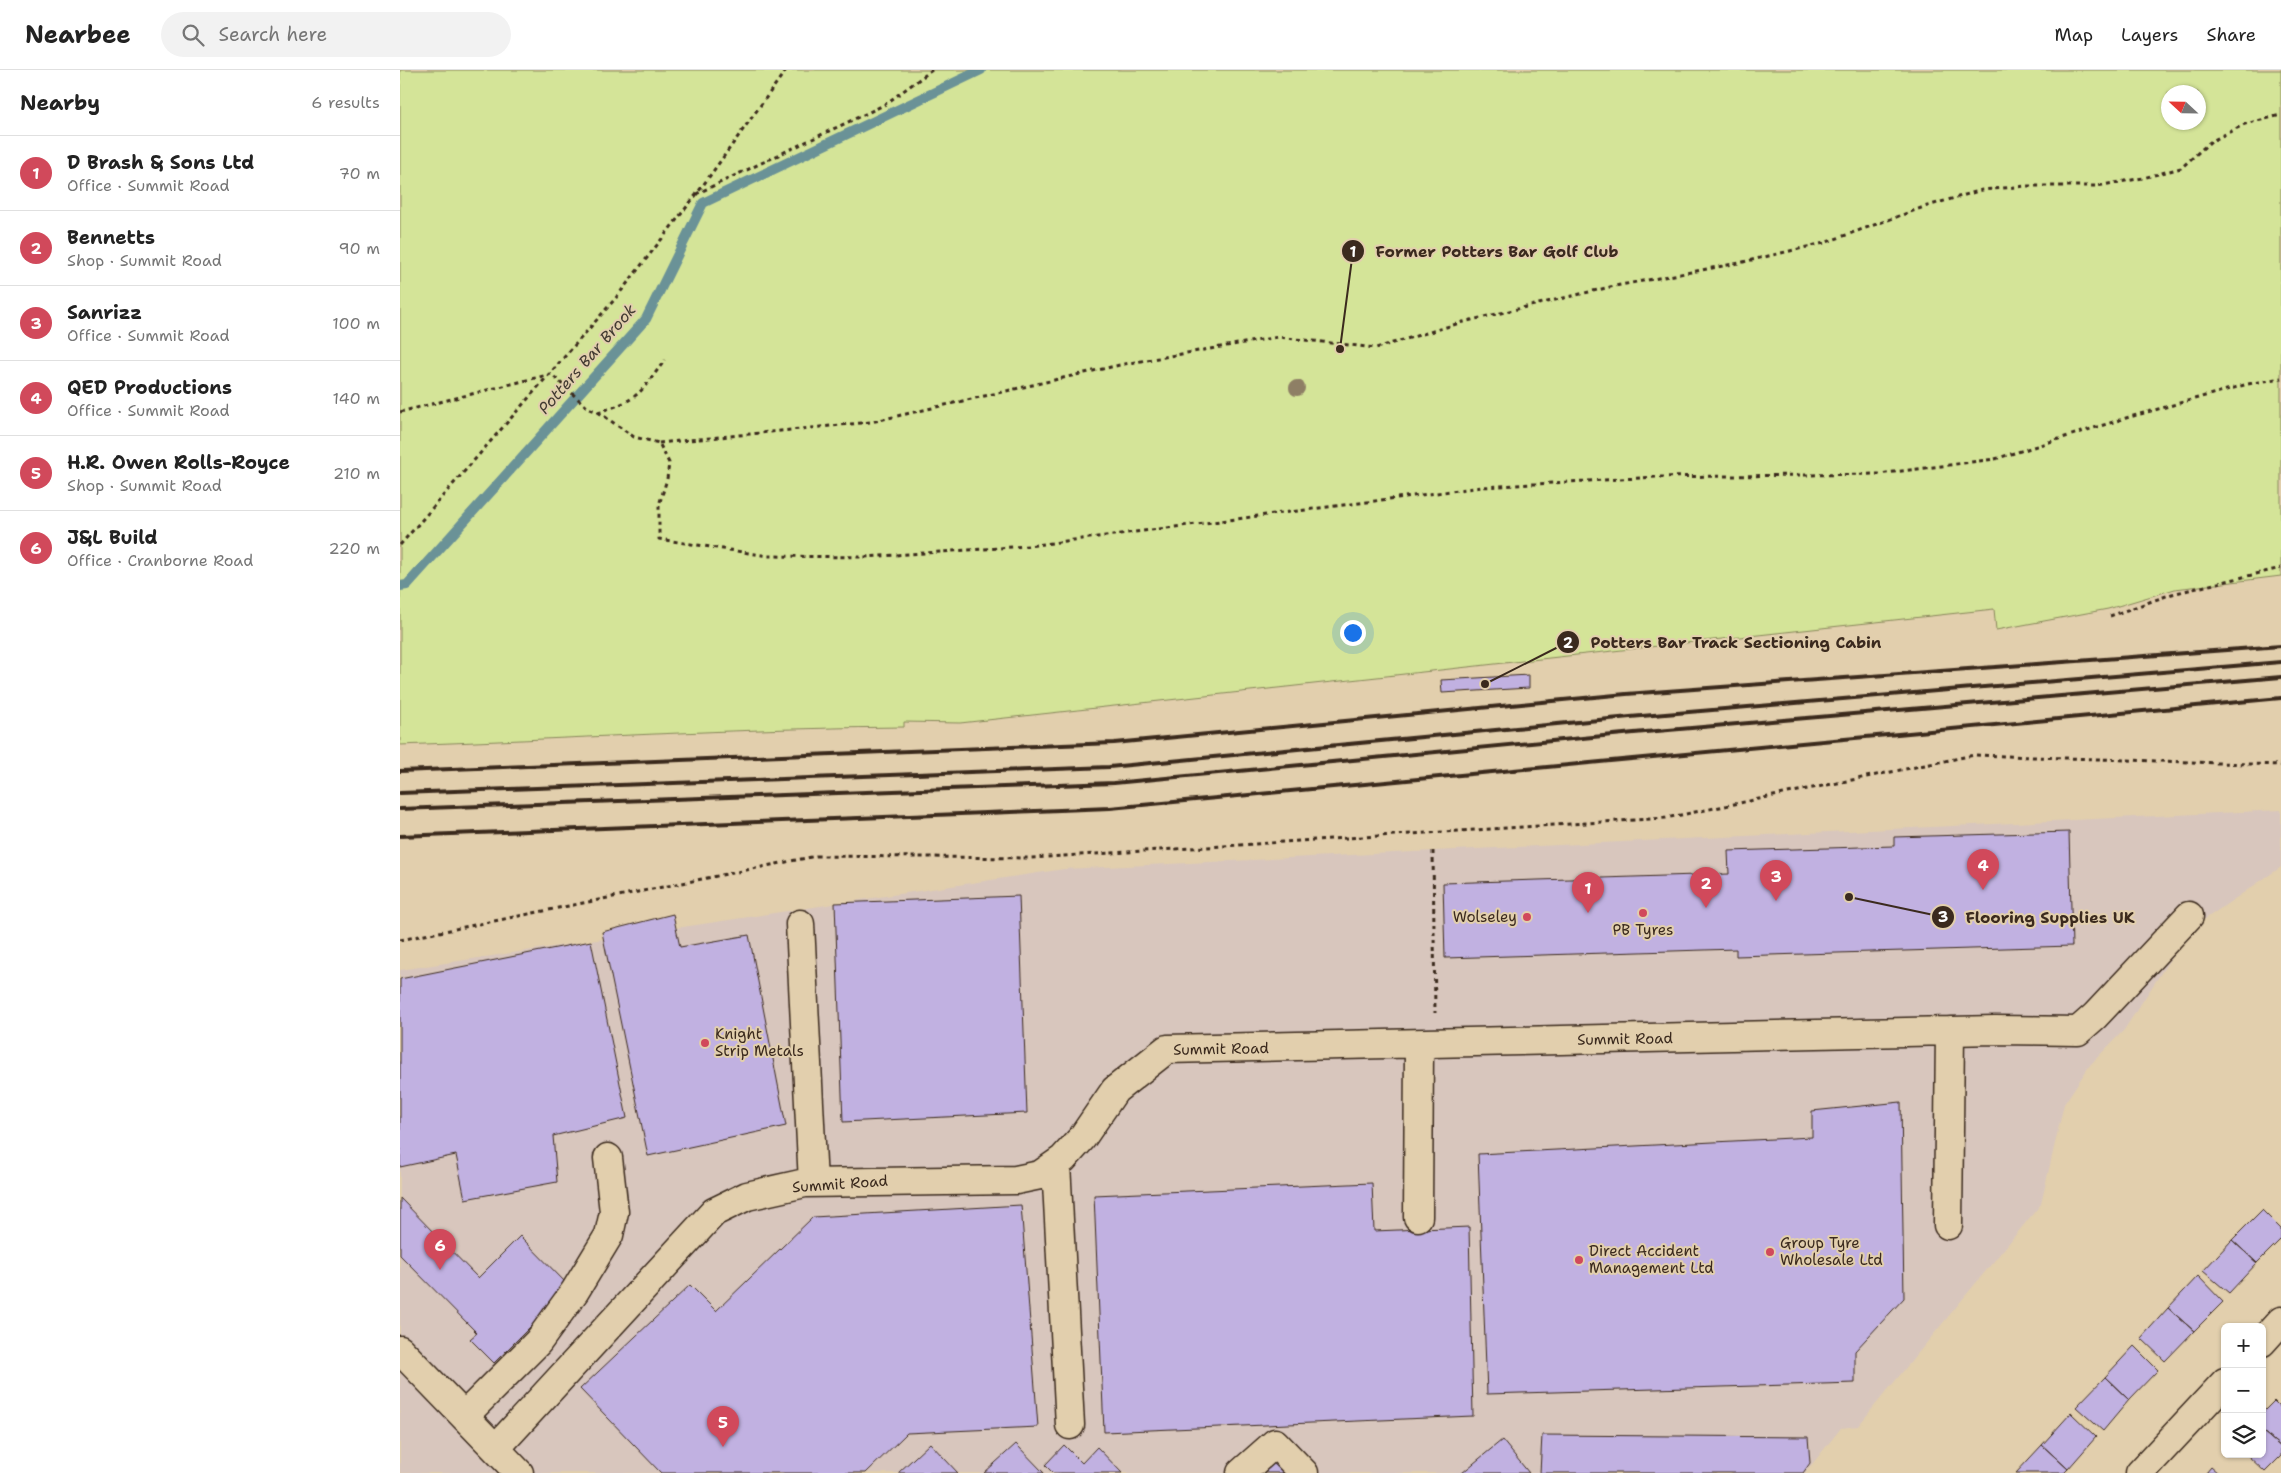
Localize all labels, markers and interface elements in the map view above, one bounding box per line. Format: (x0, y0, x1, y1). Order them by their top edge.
search box (161, 12, 511, 57)
text: Nearbee (25, 19, 131, 51)
icon: search (179, 21, 207, 49)
text: Search here (219, 22, 327, 47)
text: Map (2055, 23, 2093, 47)
text: Layers (2121, 23, 2178, 47)
text: Share (2206, 23, 2256, 47)
north arrow (2161, 85, 2206, 130)
text: Nearby (20, 89, 100, 117)
text: 6 results (311, 92, 380, 113)
text: D Brash & Sons Ltd (67, 150, 254, 175)
text: 1 (32, 163, 40, 184)
text: 70 m (339, 163, 380, 184)
text: Office · Summit Road (67, 175, 230, 196)
text: Bennetts (67, 225, 155, 250)
callout: Former Potters Bar Golf Club (1340, 236, 1628, 267)
text: 2 (30, 238, 42, 259)
text: 90 m (339, 238, 380, 259)
text: Former Potters Bar Golf Club (1376, 241, 1618, 262)
text: 1 (1350, 242, 1357, 262)
text: Shop · Summit Road (67, 250, 222, 271)
text: Sanrizz (67, 300, 142, 325)
water label: Potters Bar Brook (533, 300, 641, 418)
text: 3 (30, 313, 42, 334)
text: 100 m (332, 313, 380, 334)
text: Office · Summit Road (67, 325, 230, 346)
text: QED Productions (67, 375, 232, 400)
text: 4 (30, 388, 42, 409)
text: 140 m (333, 388, 380, 409)
text: Office · Summit Road (67, 400, 230, 421)
text: H.R. Owen Rolls-Royce (67, 450, 290, 475)
text: 5 (31, 463, 41, 484)
text: 210 m (333, 463, 380, 484)
text: Shop · Summit Road (67, 475, 222, 496)
text: J&L Build (67, 525, 158, 550)
text: 6 (30, 538, 42, 559)
text: 220 m (328, 538, 380, 559)
text: Office · Cranborne Road (67, 550, 253, 571)
your location (1340, 620, 1366, 646)
callout: Potters Bar Track Sectioning Cabin (1555, 627, 1891, 658)
text: Potters Bar Track Sectioning Cabin (1591, 632, 1882, 653)
text: 2 (1563, 633, 1574, 653)
pin: 4 (1967, 849, 1999, 890)
pin: 3 (1760, 860, 1792, 901)
pin: 2 (1690, 867, 1722, 908)
pin: 1 (1572, 872, 1604, 913)
callout: Flooring Supplies UK (1930, 902, 2144, 933)
place label: Wolseley (1453, 907, 1517, 927)
marker: PB Tyres (1637, 907, 1649, 919)
text: 3 (1938, 907, 1948, 927)
text: Flooring Supplies UK (1965, 907, 2135, 928)
marker: Wolseley (1521, 911, 1533, 923)
place label: PB Tyres (1613, 920, 1673, 940)
place label: Knight Strip Metals (715, 1024, 804, 1061)
street label: Summit Road (1577, 1028, 1674, 1050)
marker: Knight Strip Metals (699, 1037, 711, 1049)
street label: Summit Road (1173, 1038, 1270, 1060)
street label: Summit Road (792, 1171, 889, 1197)
pin: 6 (424, 1229, 456, 1270)
place label: Group Tyre Wholesale Ltd (1780, 1233, 1883, 1270)
place label: Direct Accident Management Ltd (1589, 1241, 1714, 1278)
marker: Group Tyre Wholesale Ltd (1764, 1246, 1776, 1258)
marker: Direct Accident Management Ltd (1573, 1254, 1585, 1266)
map controls (2221, 1323, 2266, 1458)
button: + (2221, 1323, 2266, 1368)
button: − (2221, 1368, 2266, 1413)
pin: 5 (707, 1406, 739, 1447)
button: layers (2221, 1413, 2266, 1458)

